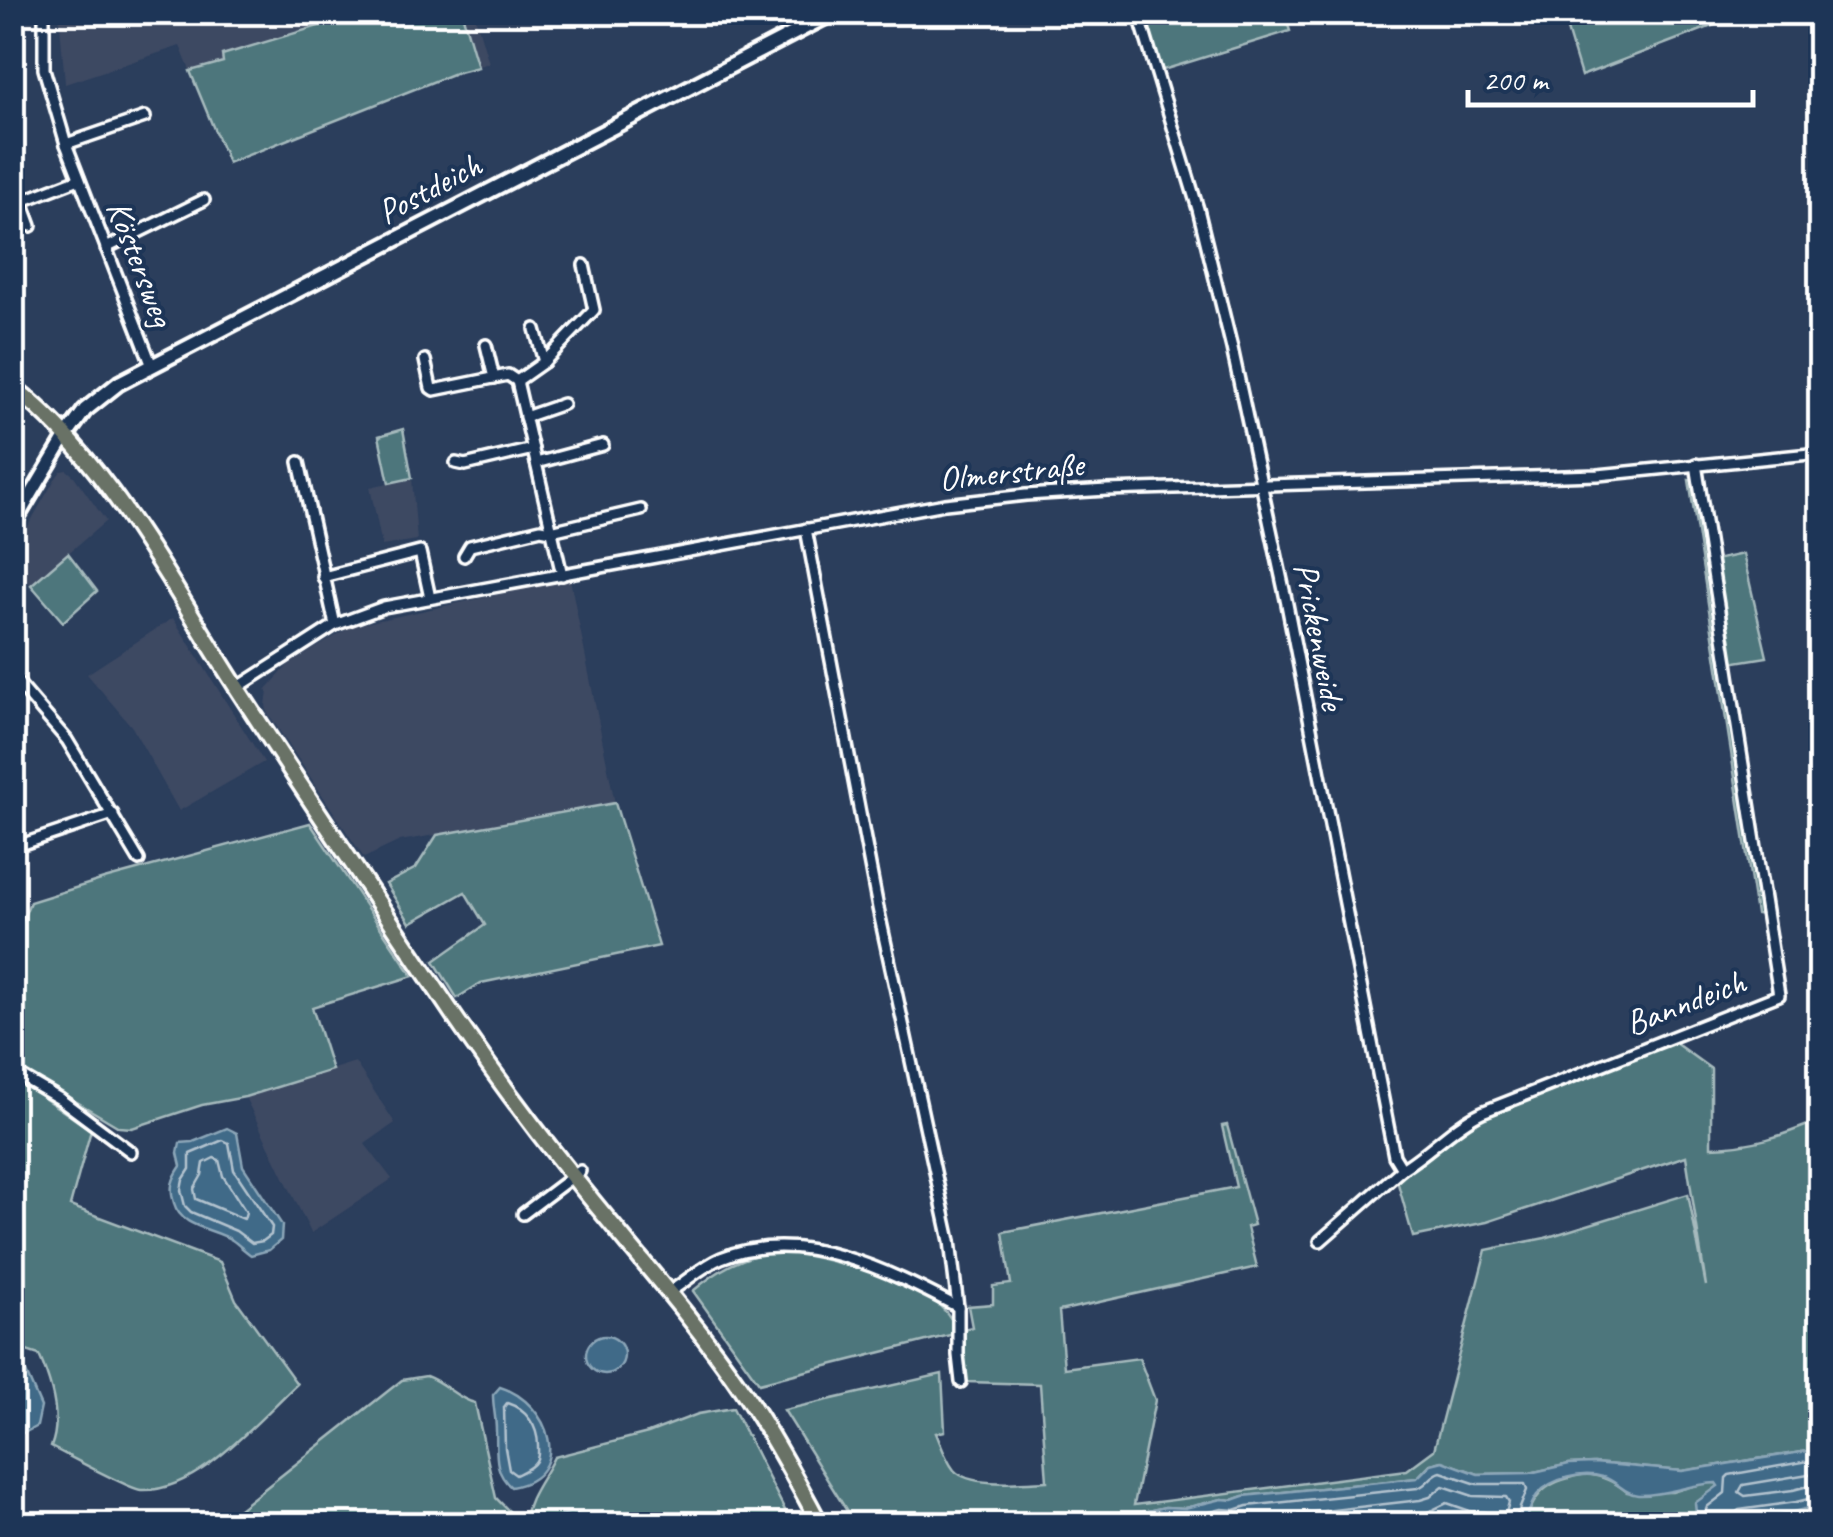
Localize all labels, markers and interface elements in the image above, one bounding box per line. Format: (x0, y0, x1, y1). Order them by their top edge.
scale bar (1468, 45, 1753, 107)
text: 200 m (1483, 61, 1550, 99)
street label: Postdeich (370, 142, 491, 234)
street label: Köstersweg (96, 194, 186, 335)
street label: Olmerstraße (937, 441, 1088, 501)
street label: Prickenweide (1283, 559, 1356, 716)
street label: Banndeich (1619, 958, 1754, 1046)

